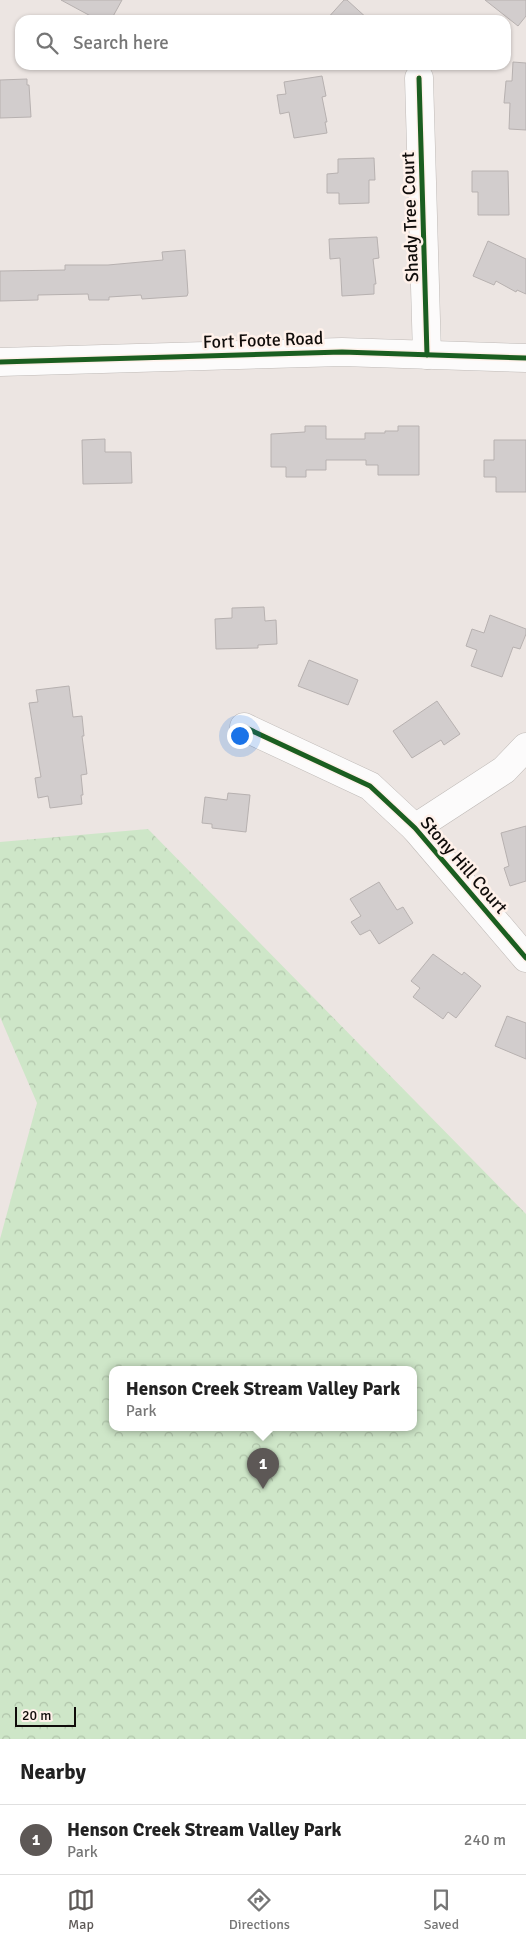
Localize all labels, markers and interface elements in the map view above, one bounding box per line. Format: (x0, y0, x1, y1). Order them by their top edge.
search box (15, 15, 511, 70)
icon: search (33, 29, 61, 57)
text: Search here (73, 31, 169, 55)
street label: Shady Tree Court (397, 152, 423, 282)
street label: Fort Foote Road (202, 327, 324, 353)
your location (227, 723, 253, 749)
street label: Stony Hill Court (416, 812, 512, 918)
popup (109, 1366, 417, 1431)
text: Henson Creek Stream Valley Park (126, 1377, 400, 1401)
text: Park (126, 1401, 157, 1421)
pin: 1 (247, 1448, 279, 1489)
scale bar (15, 1704, 76, 1727)
text: 20 m (22, 1707, 51, 1724)
text: Nearby (20, 1759, 86, 1785)
text: Henson Creek Stream Valley Park (67, 1818, 341, 1842)
text: 1 (32, 1830, 40, 1850)
text: 240 m (464, 1830, 506, 1850)
text: Park (67, 1842, 98, 1862)
tab: Map (67, 1886, 95, 1933)
tab: Directions (229, 1886, 290, 1933)
tab: Saved (424, 1886, 459, 1933)

